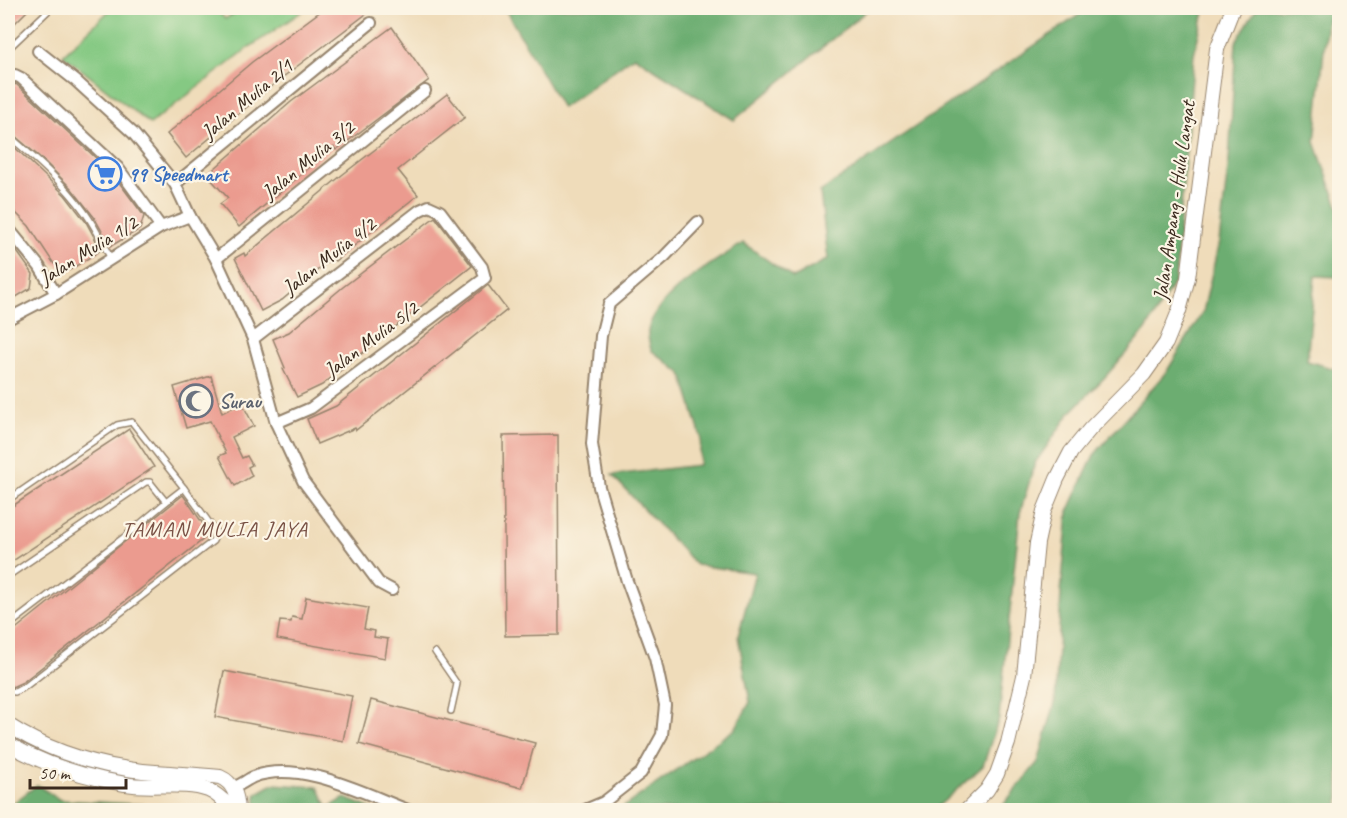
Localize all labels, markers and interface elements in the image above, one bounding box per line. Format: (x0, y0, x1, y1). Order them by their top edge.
street label: Jalan Mulia 2/1 (195, 52, 299, 145)
street label: Jalan Ampang - Hulu Langat (1147, 97, 1201, 304)
street label: Jalan Mulia 3/2 (256, 114, 361, 206)
supermarket icon: 99 Speedmart (87, 156, 123, 192)
place label: 99 Speedmart (128, 161, 231, 187)
street label: Jalan Mulia 1/2 (33, 209, 144, 291)
street label: Jalan Mulia 4/2 (276, 210, 382, 301)
street label: Jalan Mulia 5/2 (318, 294, 425, 384)
mosque icon: Surau (178, 383, 214, 419)
place label: Surau (219, 388, 263, 414)
district label: TAMAN MULIA JAYA (122, 515, 308, 543)
scale bar (30, 752, 126, 790)
text: 50 m (39, 762, 72, 784)

